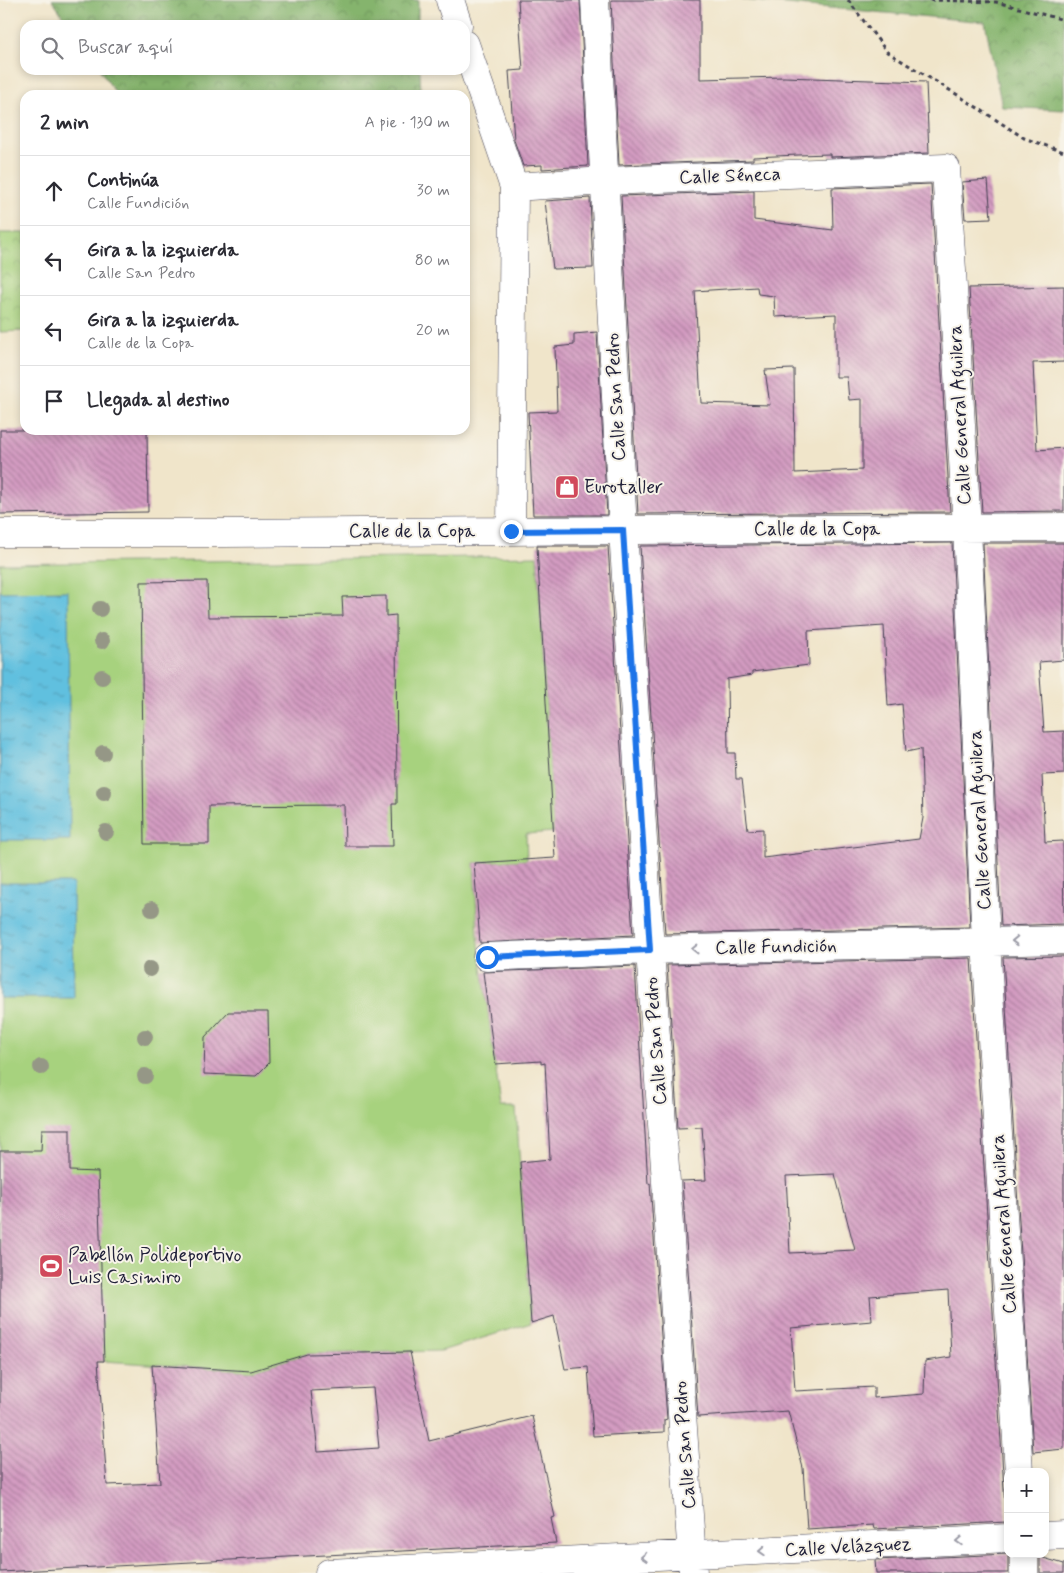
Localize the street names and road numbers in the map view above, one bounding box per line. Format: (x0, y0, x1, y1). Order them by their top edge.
street label: Calle Séneca (679, 162, 781, 190)
street label: Calle General Aguilera (943, 324, 980, 506)
street label: Calle San Pedro (600, 332, 632, 462)
street label: Calle de la Copa (754, 517, 881, 542)
street label: Calle de la Copa (349, 519, 476, 544)
street label: Calle General Aguilera (963, 729, 1000, 911)
street label: Calle Fundición (715, 933, 837, 961)
street label: Calle San Pedro (639, 976, 673, 1106)
street label: Calle General Aguilera (985, 1133, 1026, 1315)
street label: Calle San Pedro (668, 1380, 702, 1510)
street label: Calle Velázquez (784, 1531, 912, 1563)

